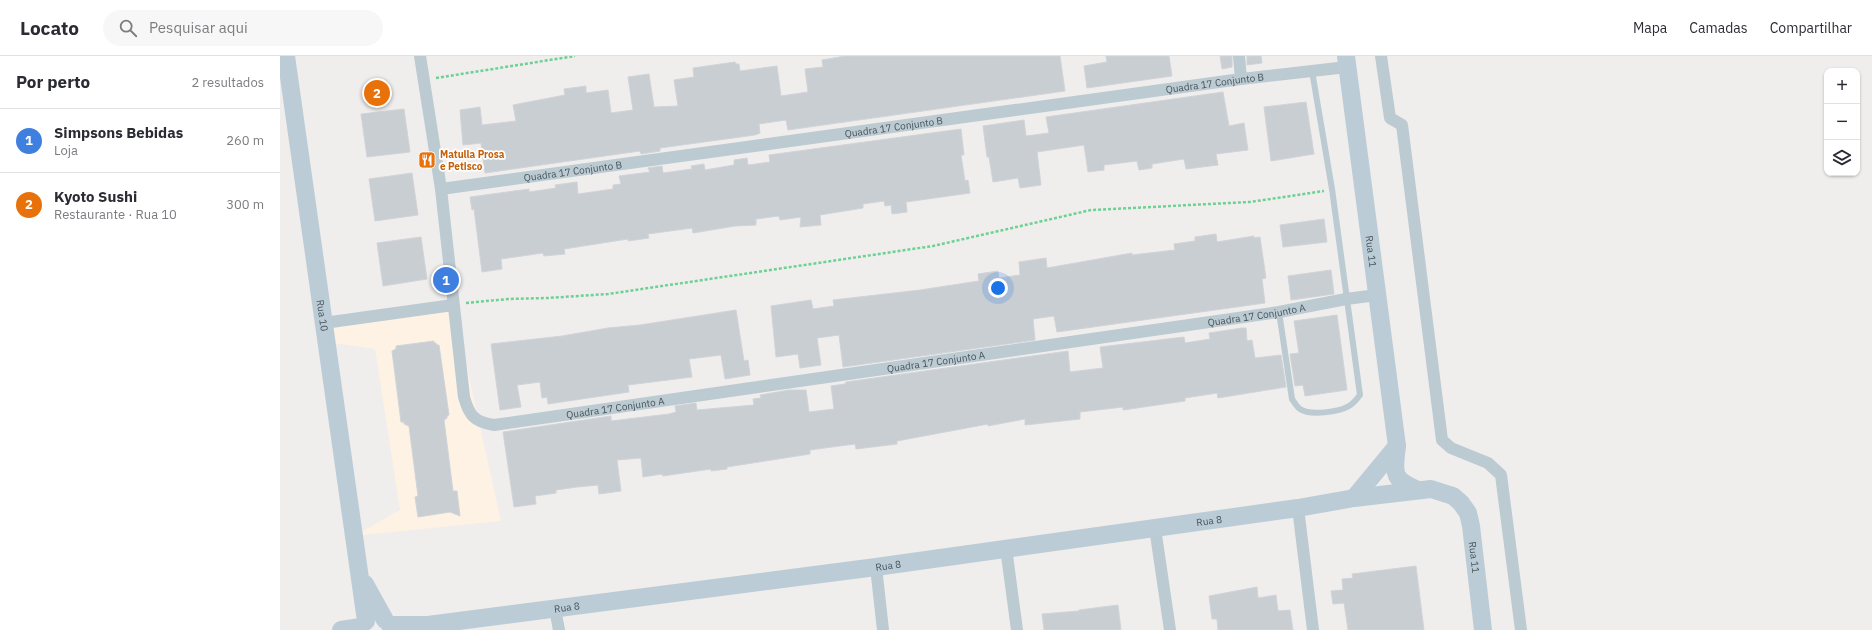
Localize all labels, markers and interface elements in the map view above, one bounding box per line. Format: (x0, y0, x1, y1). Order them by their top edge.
search box (103, 10, 383, 46)
text: Locato (20, 16, 79, 40)
icon: search (117, 17, 139, 39)
text: Pesquisar aqui (149, 18, 248, 37)
text: Mapa (1633, 19, 1667, 37)
text: Camadas (1689, 19, 1748, 37)
text: Compartilhar (1770, 19, 1852, 37)
map controls (1824, 68, 1860, 176)
button: + (1824, 68, 1860, 104)
street label: Quadra 17 Conjunto B (1165, 70, 1265, 96)
text: Por perto (16, 71, 90, 93)
text: 2 resultados (191, 74, 264, 91)
pin: 2 (364, 78, 390, 108)
button: − (1824, 104, 1860, 140)
street label: Quadra 17 Conjunto B (844, 114, 944, 140)
text: Simpsons Bebidas (54, 123, 183, 142)
text: 1 (25, 132, 33, 149)
text: 260 m (226, 132, 264, 149)
button: layers (1824, 140, 1860, 176)
text: Loja (54, 142, 78, 159)
place label: Matulla Prosa e Petisco (440, 148, 505, 173)
restaurant icon: Matulla Prosa e Petisco (417, 150, 437, 170)
street label: Quadra 17 Conjunto B (523, 158, 623, 184)
text: Kyoto Sushi (54, 187, 137, 206)
text: 2 (25, 196, 33, 213)
text: 300 m (226, 196, 264, 213)
text: Restaurante · Rua 10 (54, 206, 177, 223)
street label: Rua 11 (1363, 235, 1380, 268)
pin: 1 (433, 265, 459, 295)
your location (988, 278, 1008, 298)
street label: Rua 10 (314, 299, 331, 332)
street label: Quadra 17 Conjunto A (1207, 300, 1307, 329)
street label: Quadra 17 Conjunto A (886, 348, 986, 375)
street label: Quadra 17 Conjunto A (565, 394, 666, 421)
street label: Rua 8 (1195, 512, 1223, 529)
street label: Rua 11 (1466, 541, 1483, 574)
street label: Rua 8 (874, 557, 902, 574)
street label: Rua 8 (553, 599, 580, 615)

